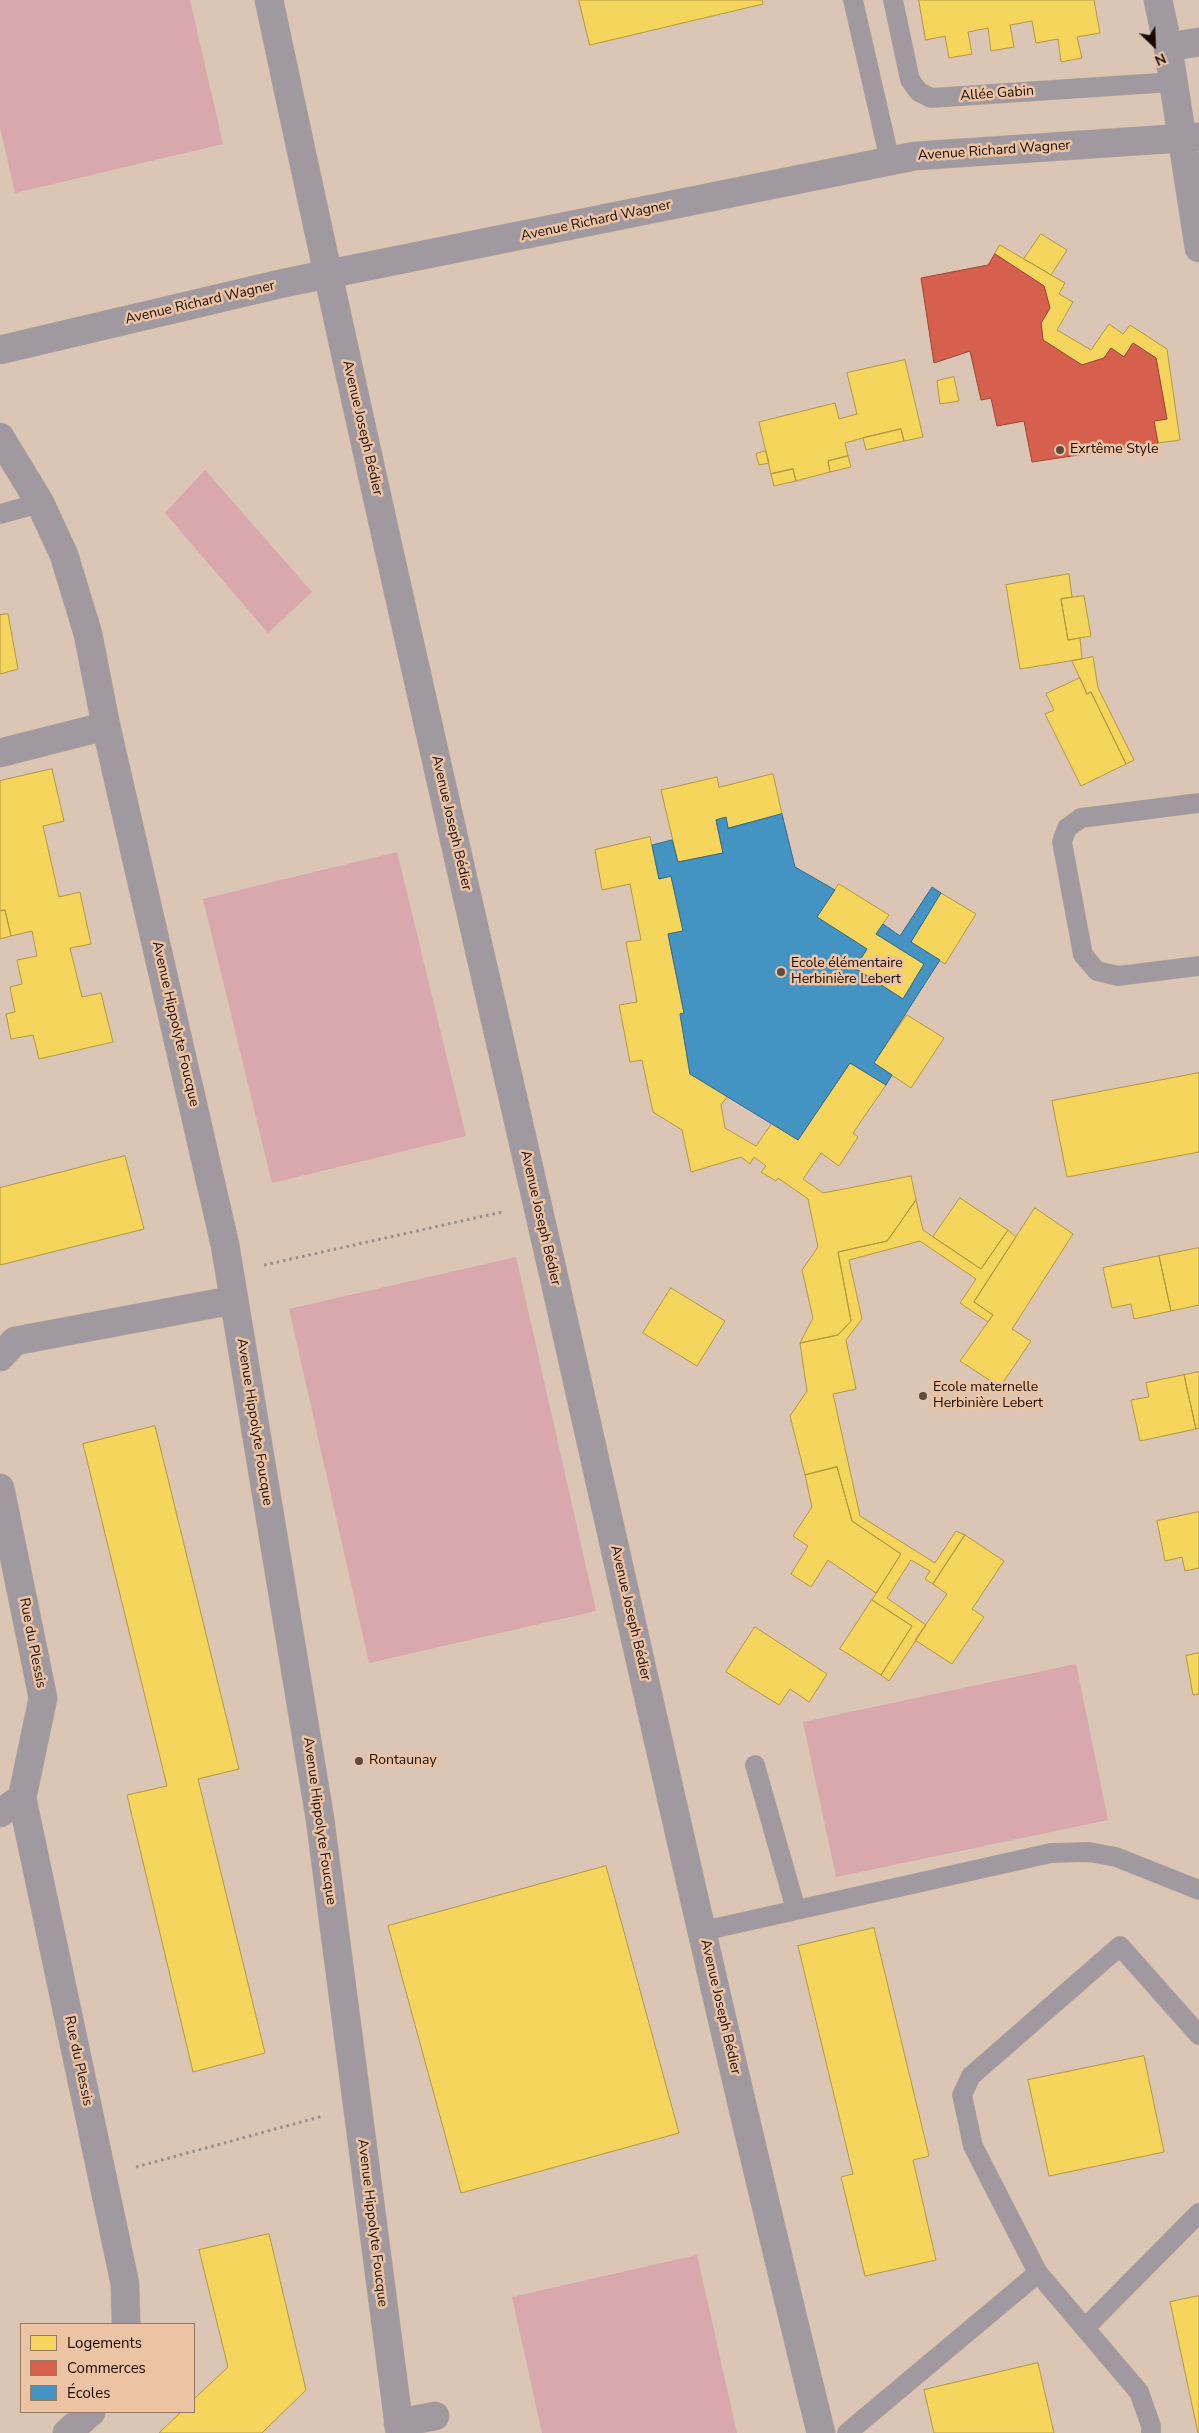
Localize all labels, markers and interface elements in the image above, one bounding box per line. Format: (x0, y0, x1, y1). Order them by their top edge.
north arrow (1129, 20, 1179, 70)
text: N (1152, 48, 1169, 70)
street label: Allée Gabin (960, 83, 1034, 105)
street label: Avenue Richard Wagner (917, 137, 1071, 165)
street label: Avenue Richard Wagner (519, 197, 673, 245)
street label: Avenue Richard Wagner (124, 278, 276, 328)
street label: Avenue Joseph Bédier (338, 359, 386, 497)
place label: Exrtême Style (1070, 442, 1158, 458)
marker: Exrtême Style (1054, 444, 1066, 456)
street label: Avenue Joseph Bédier (427, 754, 475, 892)
street label: Avenue Hippolyte Foucque (148, 940, 202, 1108)
place label: Ecole élémentaire Herbinière Lebert (791, 956, 903, 989)
marker: Ecole élémentaire Herbinière Lebert (775, 966, 787, 978)
street label: Avenue Joseph Bédier (516, 1149, 564, 1287)
street label: Avenue Hippolyte Foucque (232, 1337, 276, 1507)
place label: Ecole maternelle Herbinière Lebert (933, 1380, 1043, 1412)
marker: Ecole maternelle Herbinière Lebert (917, 1390, 929, 1402)
street label: Avenue Joseph Bédier (606, 1544, 654, 1682)
street label: Rue du Plessis (15, 1596, 49, 1690)
street label: Avenue Hippolyte Foucque (299, 1736, 339, 1906)
place label: Rontaunay (369, 1753, 437, 1769)
marker: Rontaunay (353, 1755, 365, 1767)
street label: Avenue Joseph Bédier (696, 1938, 744, 2076)
street label: Rue du Plessis (60, 2014, 96, 2108)
street label: Avenue Hippolyte Foucque (353, 2138, 391, 2308)
legend (20, 2323, 195, 2413)
text: Logements (67, 2333, 142, 2353)
text: Commerces (67, 2358, 146, 2378)
text: Écoles (67, 2383, 110, 2403)

